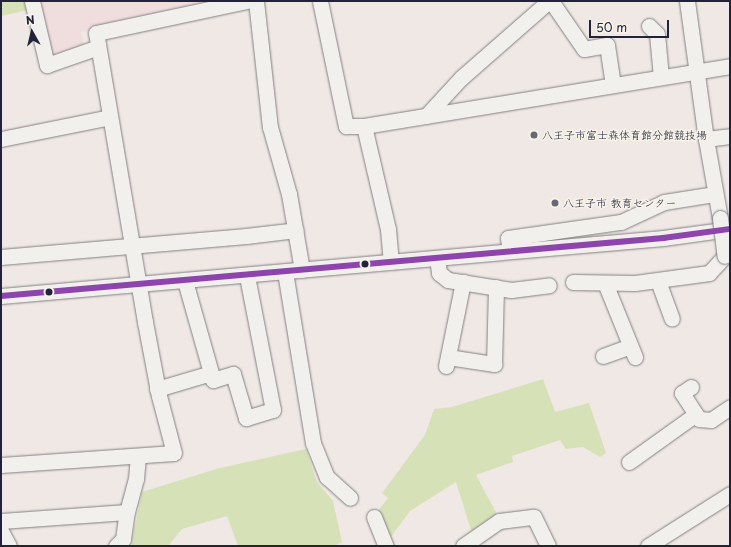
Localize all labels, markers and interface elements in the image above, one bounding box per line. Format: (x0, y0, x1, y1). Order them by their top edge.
text: N (25, 11, 36, 29)
north arrow (12, 12, 52, 52)
scale bar (591, 12, 671, 38)
text: 50 m (596, 18, 627, 36)
place label: 八王子市富士森体育館分館競技場 (542, 128, 707, 142)
marker: 八王子市富士森体育館分館競技場 (529, 130, 539, 140)
place label: 八王子市 教育センター (563, 196, 677, 210)
marker: 八王子市 教育センター (550, 198, 560, 208)
unlabelled marker (360, 259, 370, 269)
unlabelled marker (44, 287, 54, 297)

